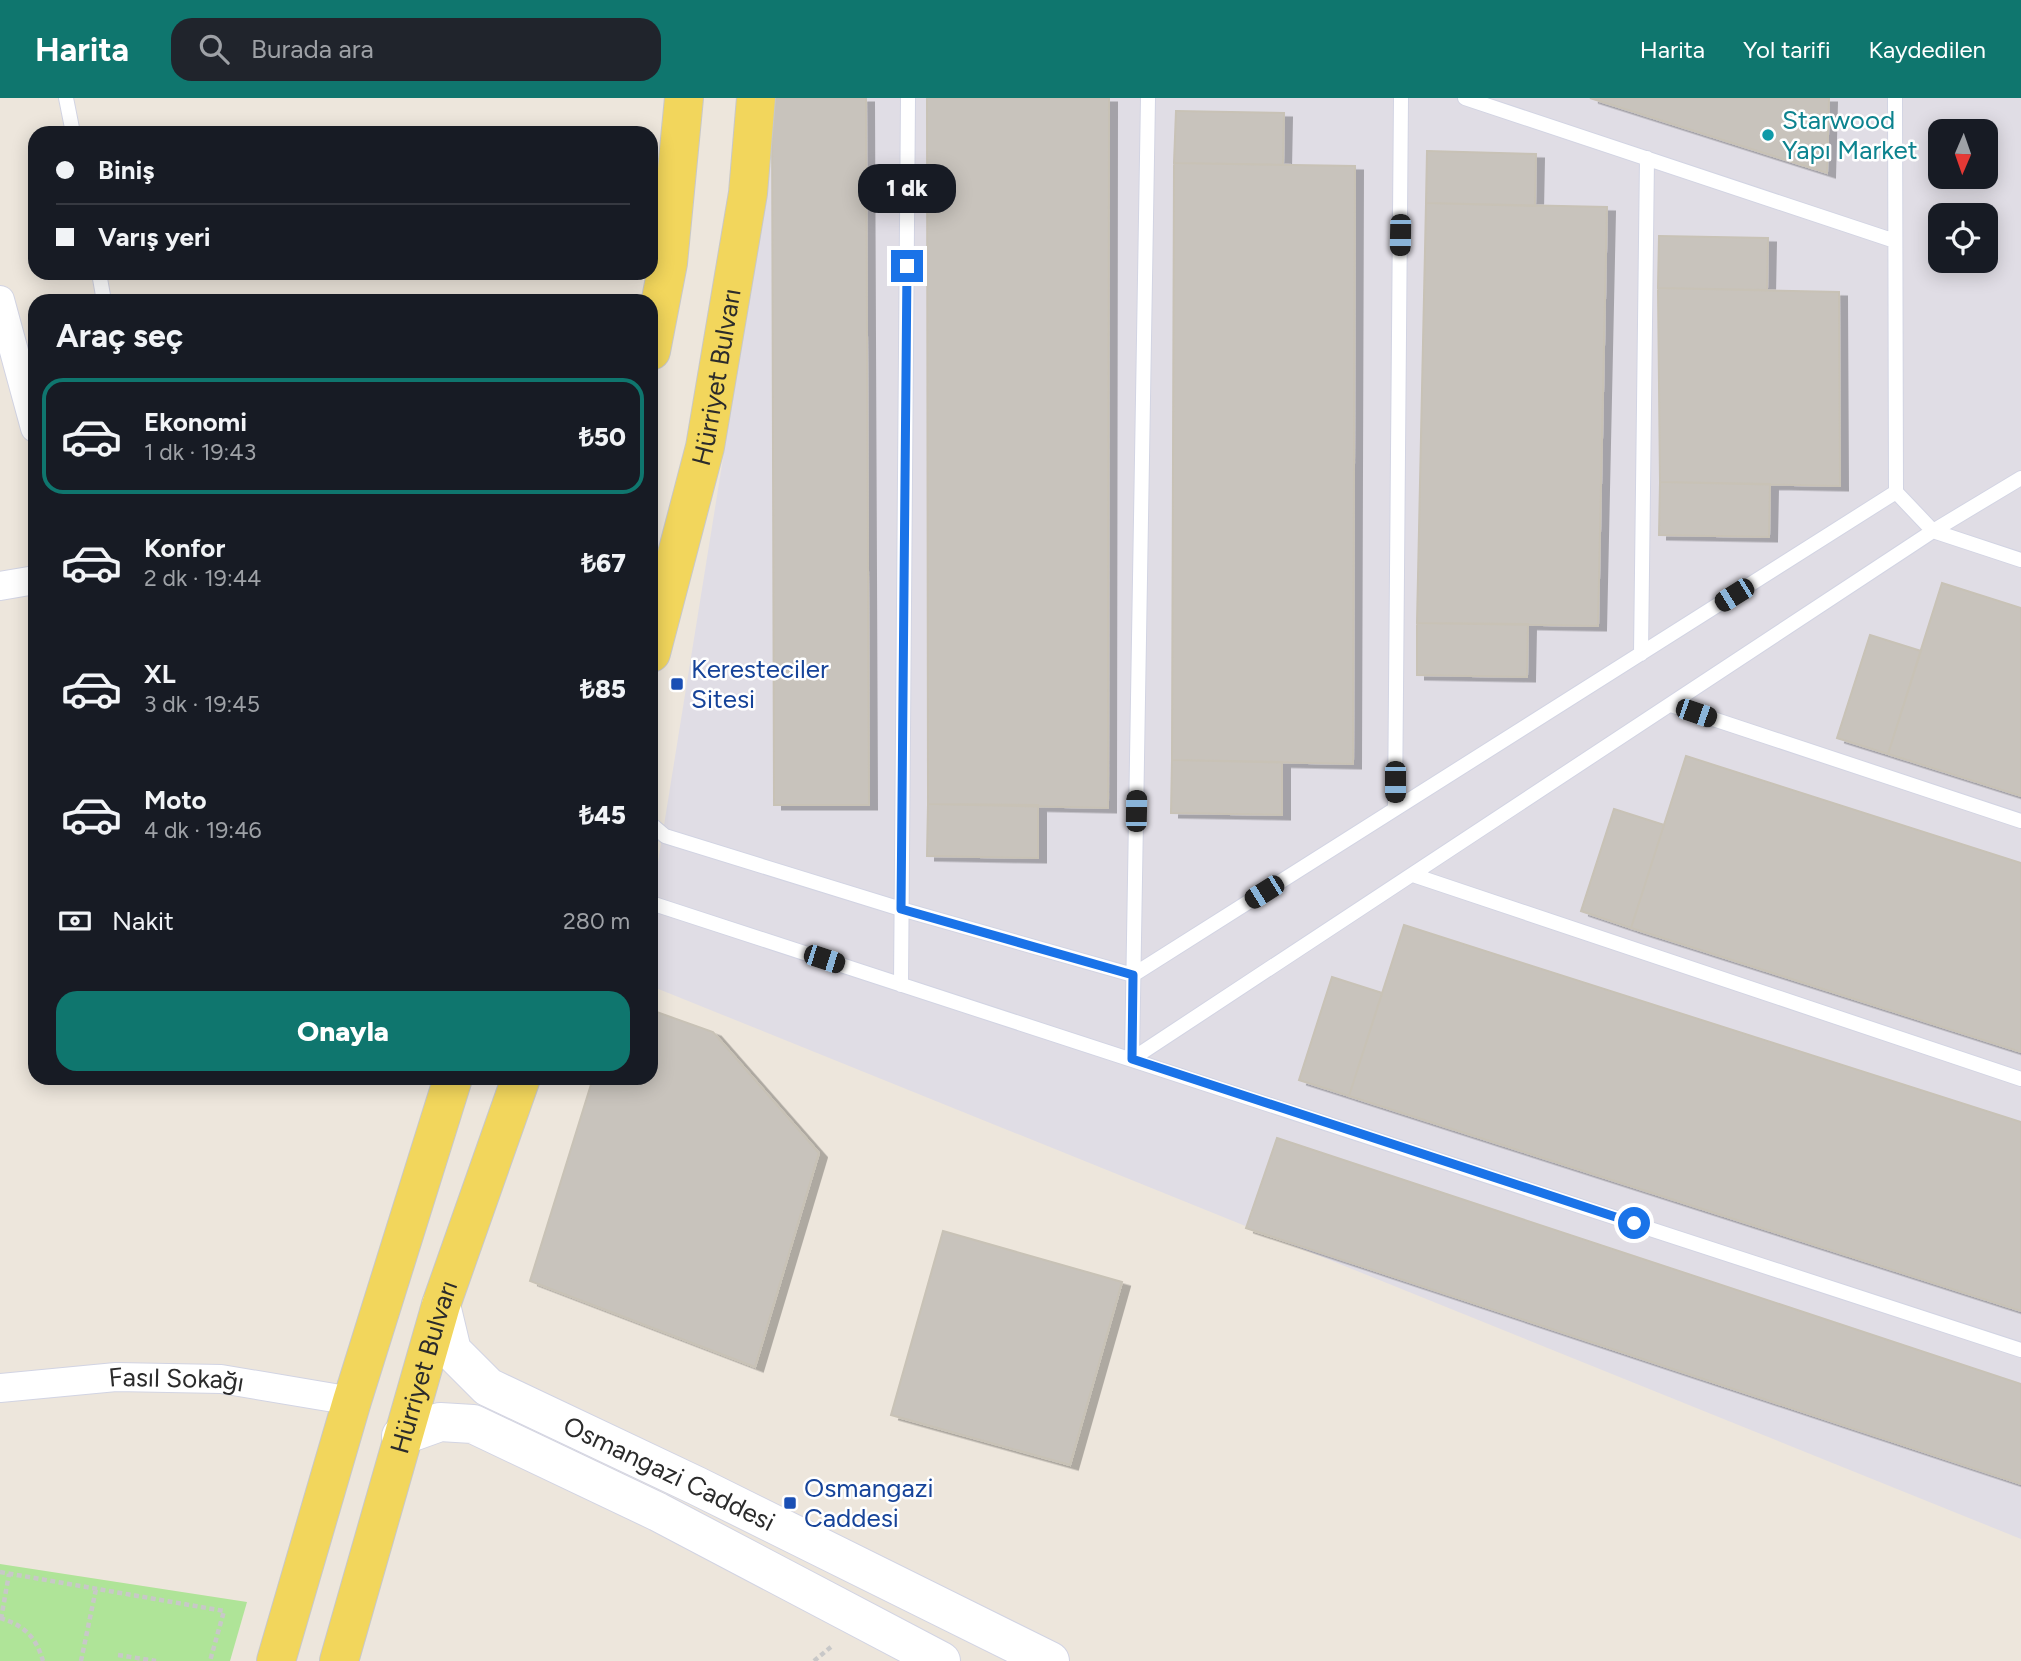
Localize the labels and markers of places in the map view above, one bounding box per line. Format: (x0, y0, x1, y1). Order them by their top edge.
place label: Starwood Yapı Market (1782, 104, 1918, 166)
marker: Starwood Yapı Market (1760, 127, 1776, 143)
place label: Keresteciler Sitesi (691, 653, 829, 715)
marker: Keresteciler Sitesi (669, 676, 685, 692)
place label: Osmangazi̇ Caddesi̇ (804, 1472, 934, 1534)
marker: Osmangazi̇ Caddesi̇ (782, 1495, 798, 1511)

